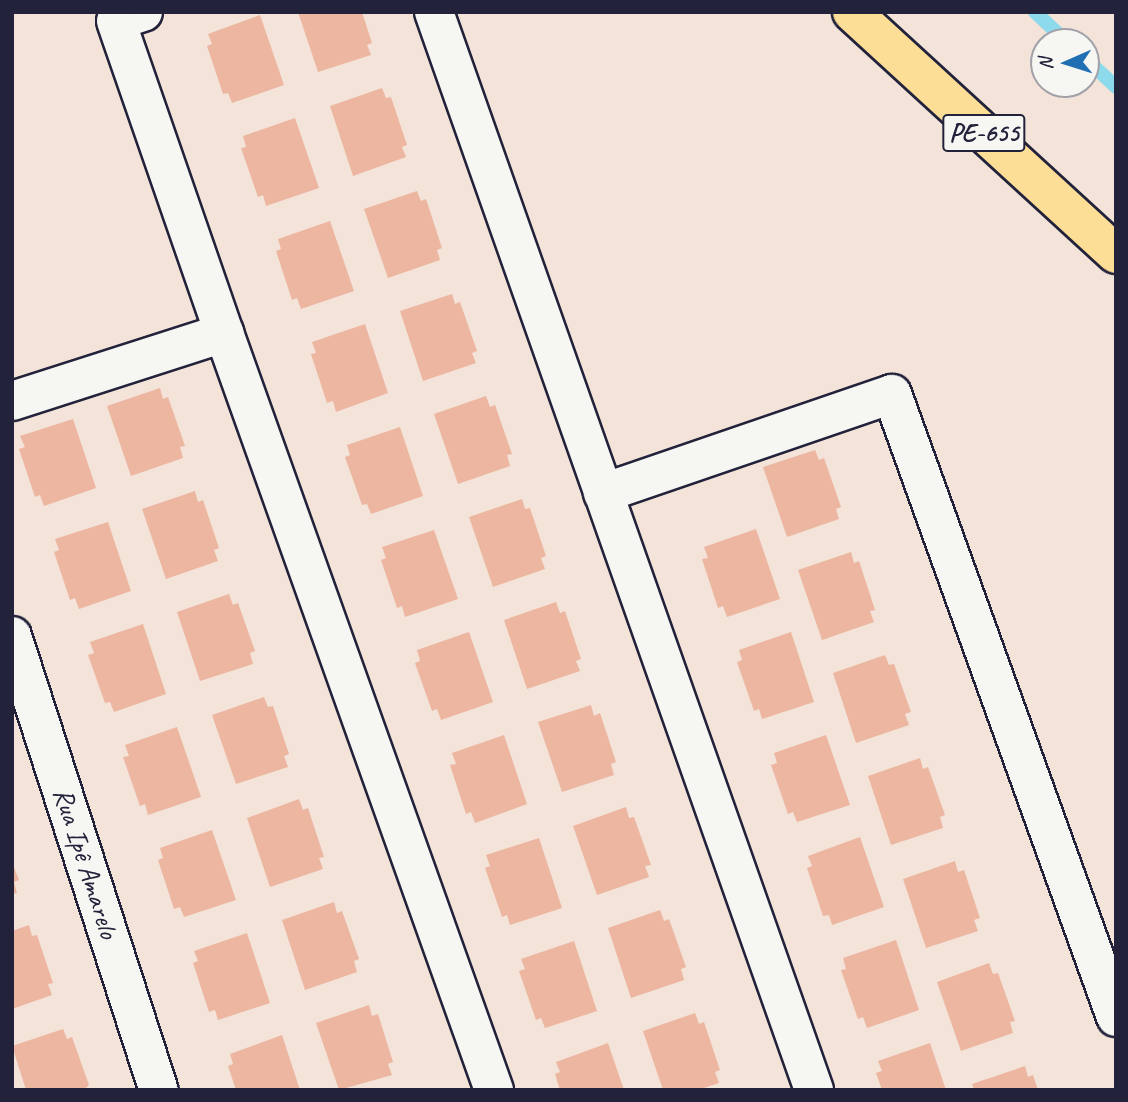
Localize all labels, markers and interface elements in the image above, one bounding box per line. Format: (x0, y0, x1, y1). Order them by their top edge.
north arrow (1030, 28, 1100, 98)
text: N (1034, 57, 1058, 71)
road number: PE-655 (942, 110, 1026, 156)
street label: Rua Ipê Amarelo (46, 783, 126, 943)

